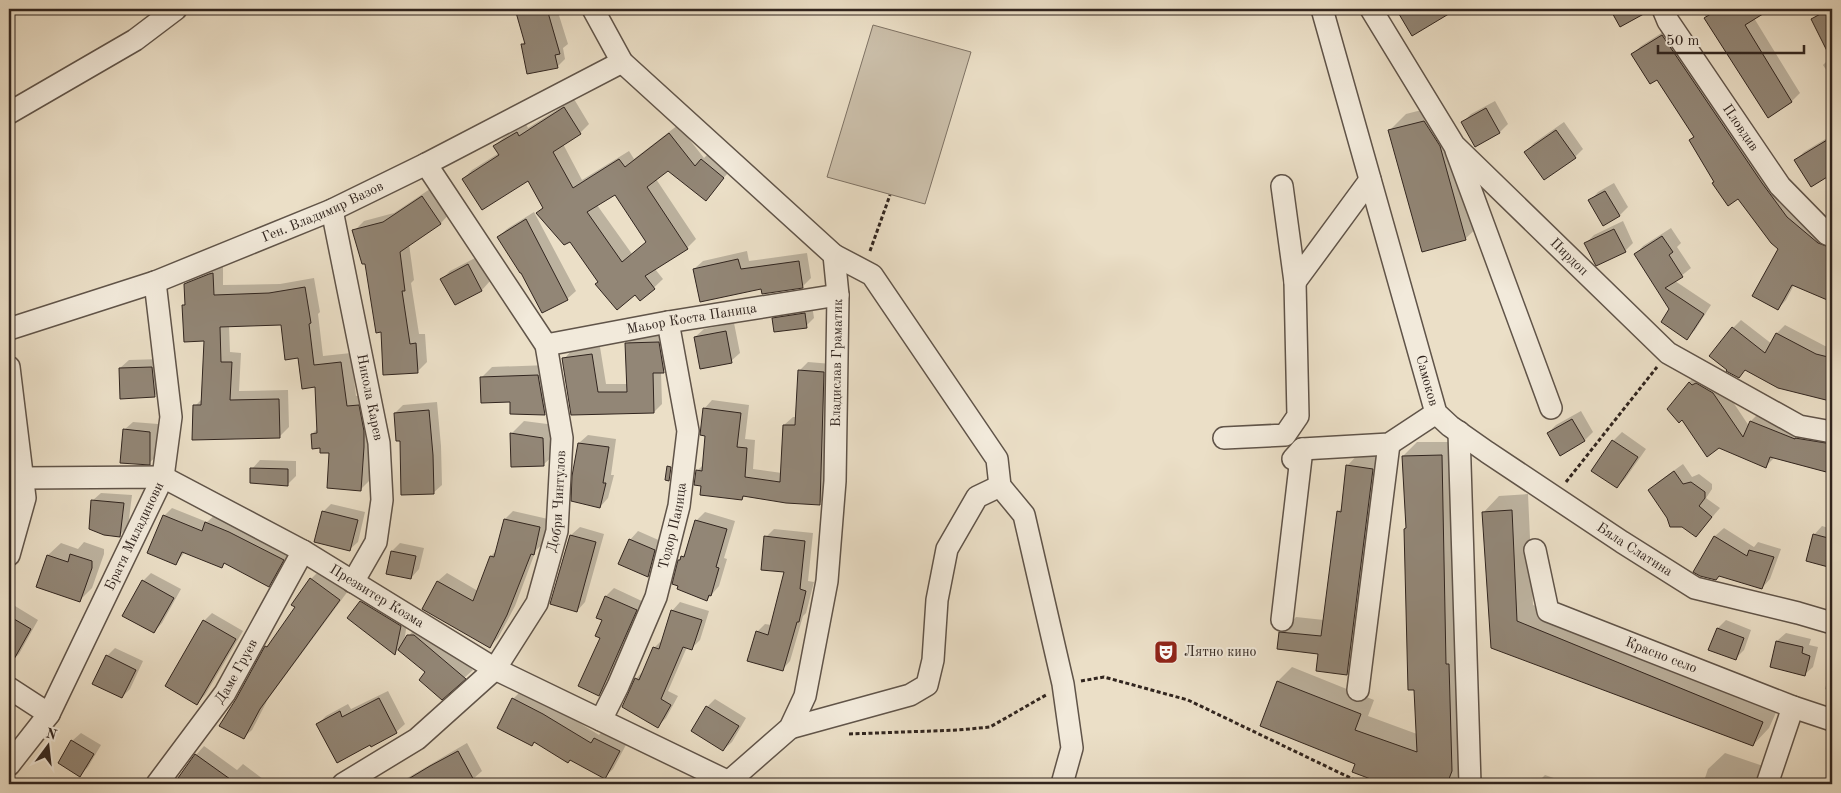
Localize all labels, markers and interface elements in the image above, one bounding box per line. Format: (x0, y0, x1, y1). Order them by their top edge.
scale bar (1658, 22, 1805, 54)
text: 50 m (1666, 34, 1700, 49)
street label: Пловдив (1720, 102, 1761, 154)
street label: Ген. Владимир Вазов (260, 179, 386, 245)
street label: Пирдоп (1547, 236, 1591, 279)
street label: Владислав Граматик (829, 299, 845, 427)
street label: Маьор Коста Паница (625, 301, 758, 337)
street label: Никола Карев (354, 353, 385, 442)
street label: Самоков (1413, 354, 1441, 408)
street label: Добри Чинтулов (544, 450, 568, 554)
street label: Братя Миладинови (102, 480, 166, 593)
street label: Тодор Паница (656, 482, 689, 571)
street label: Бяла Слатина (1594, 520, 1675, 579)
street label: Презвитер Козма (327, 562, 426, 631)
street label: Красно село (1623, 635, 1699, 676)
street label: Даме Груев (213, 637, 260, 706)
theatre icon: Лятно кино (1153, 639, 1179, 665)
place label: Лятно кино (1184, 645, 1257, 659)
north arrow (22, 720, 72, 770)
text: N (44, 726, 58, 743)

